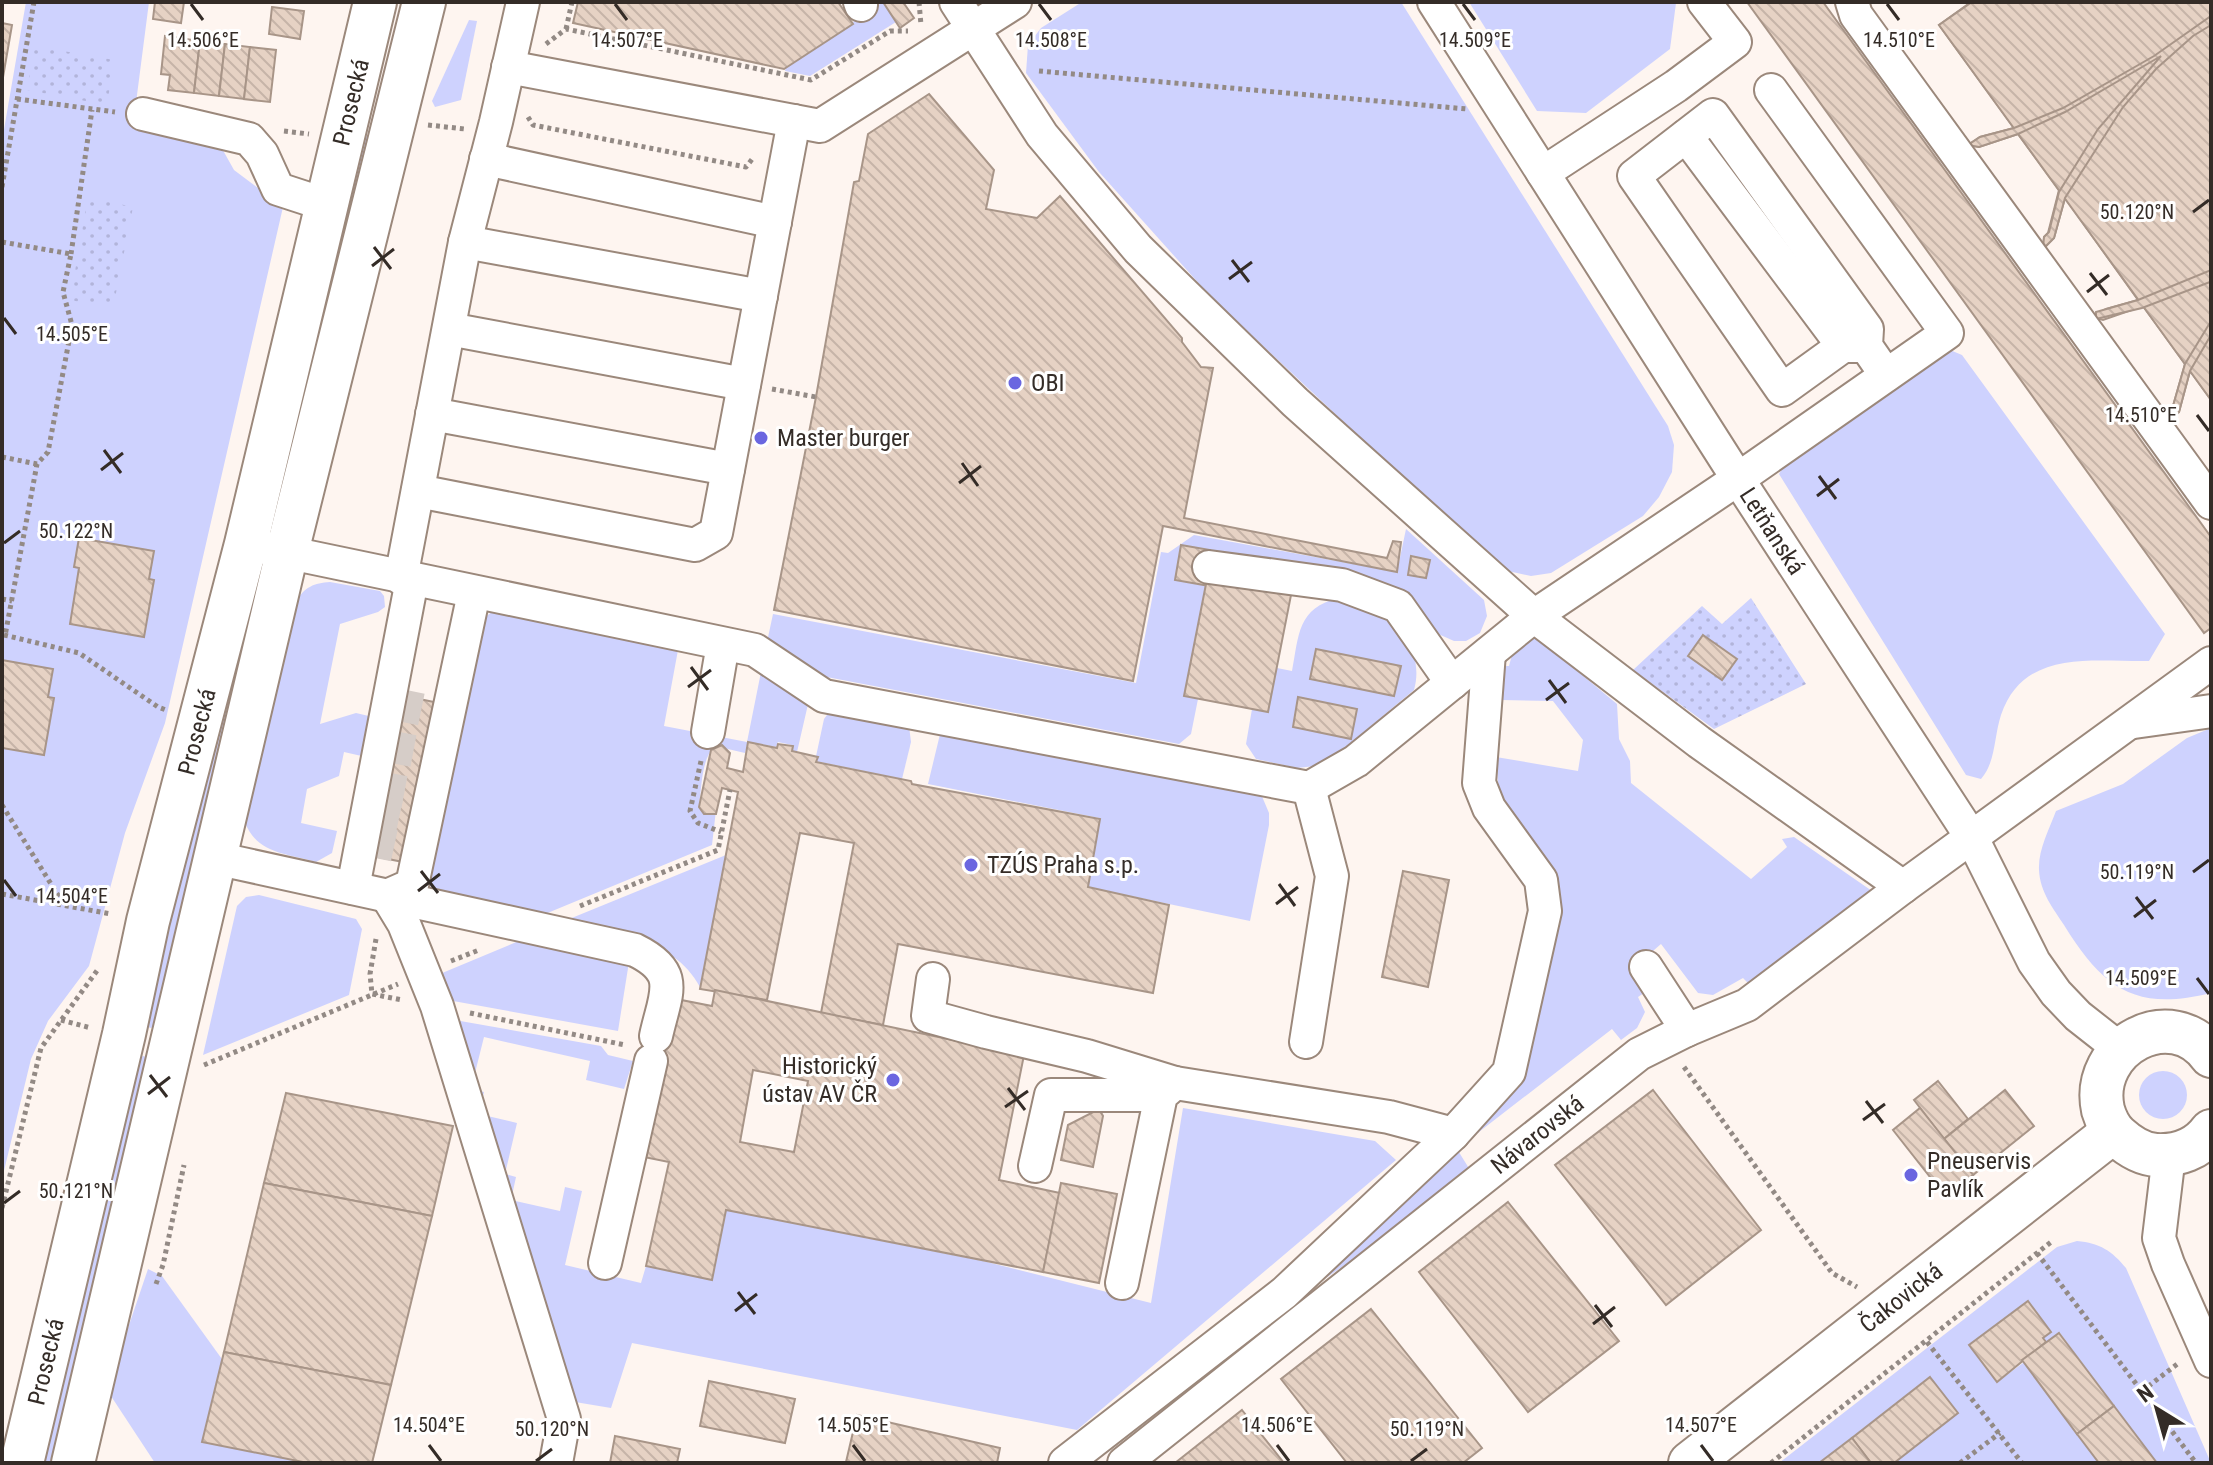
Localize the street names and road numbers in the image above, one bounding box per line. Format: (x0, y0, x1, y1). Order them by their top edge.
street label: Prosecká (327, 56, 375, 148)
street label: Letňanská (1734, 483, 1810, 580)
street label: Prosecká (173, 686, 222, 778)
street label: Návarovská (1486, 1089, 1589, 1180)
street label: Čakovická (1854, 1257, 1948, 1339)
street label: Prosecká (22, 1316, 70, 1408)

